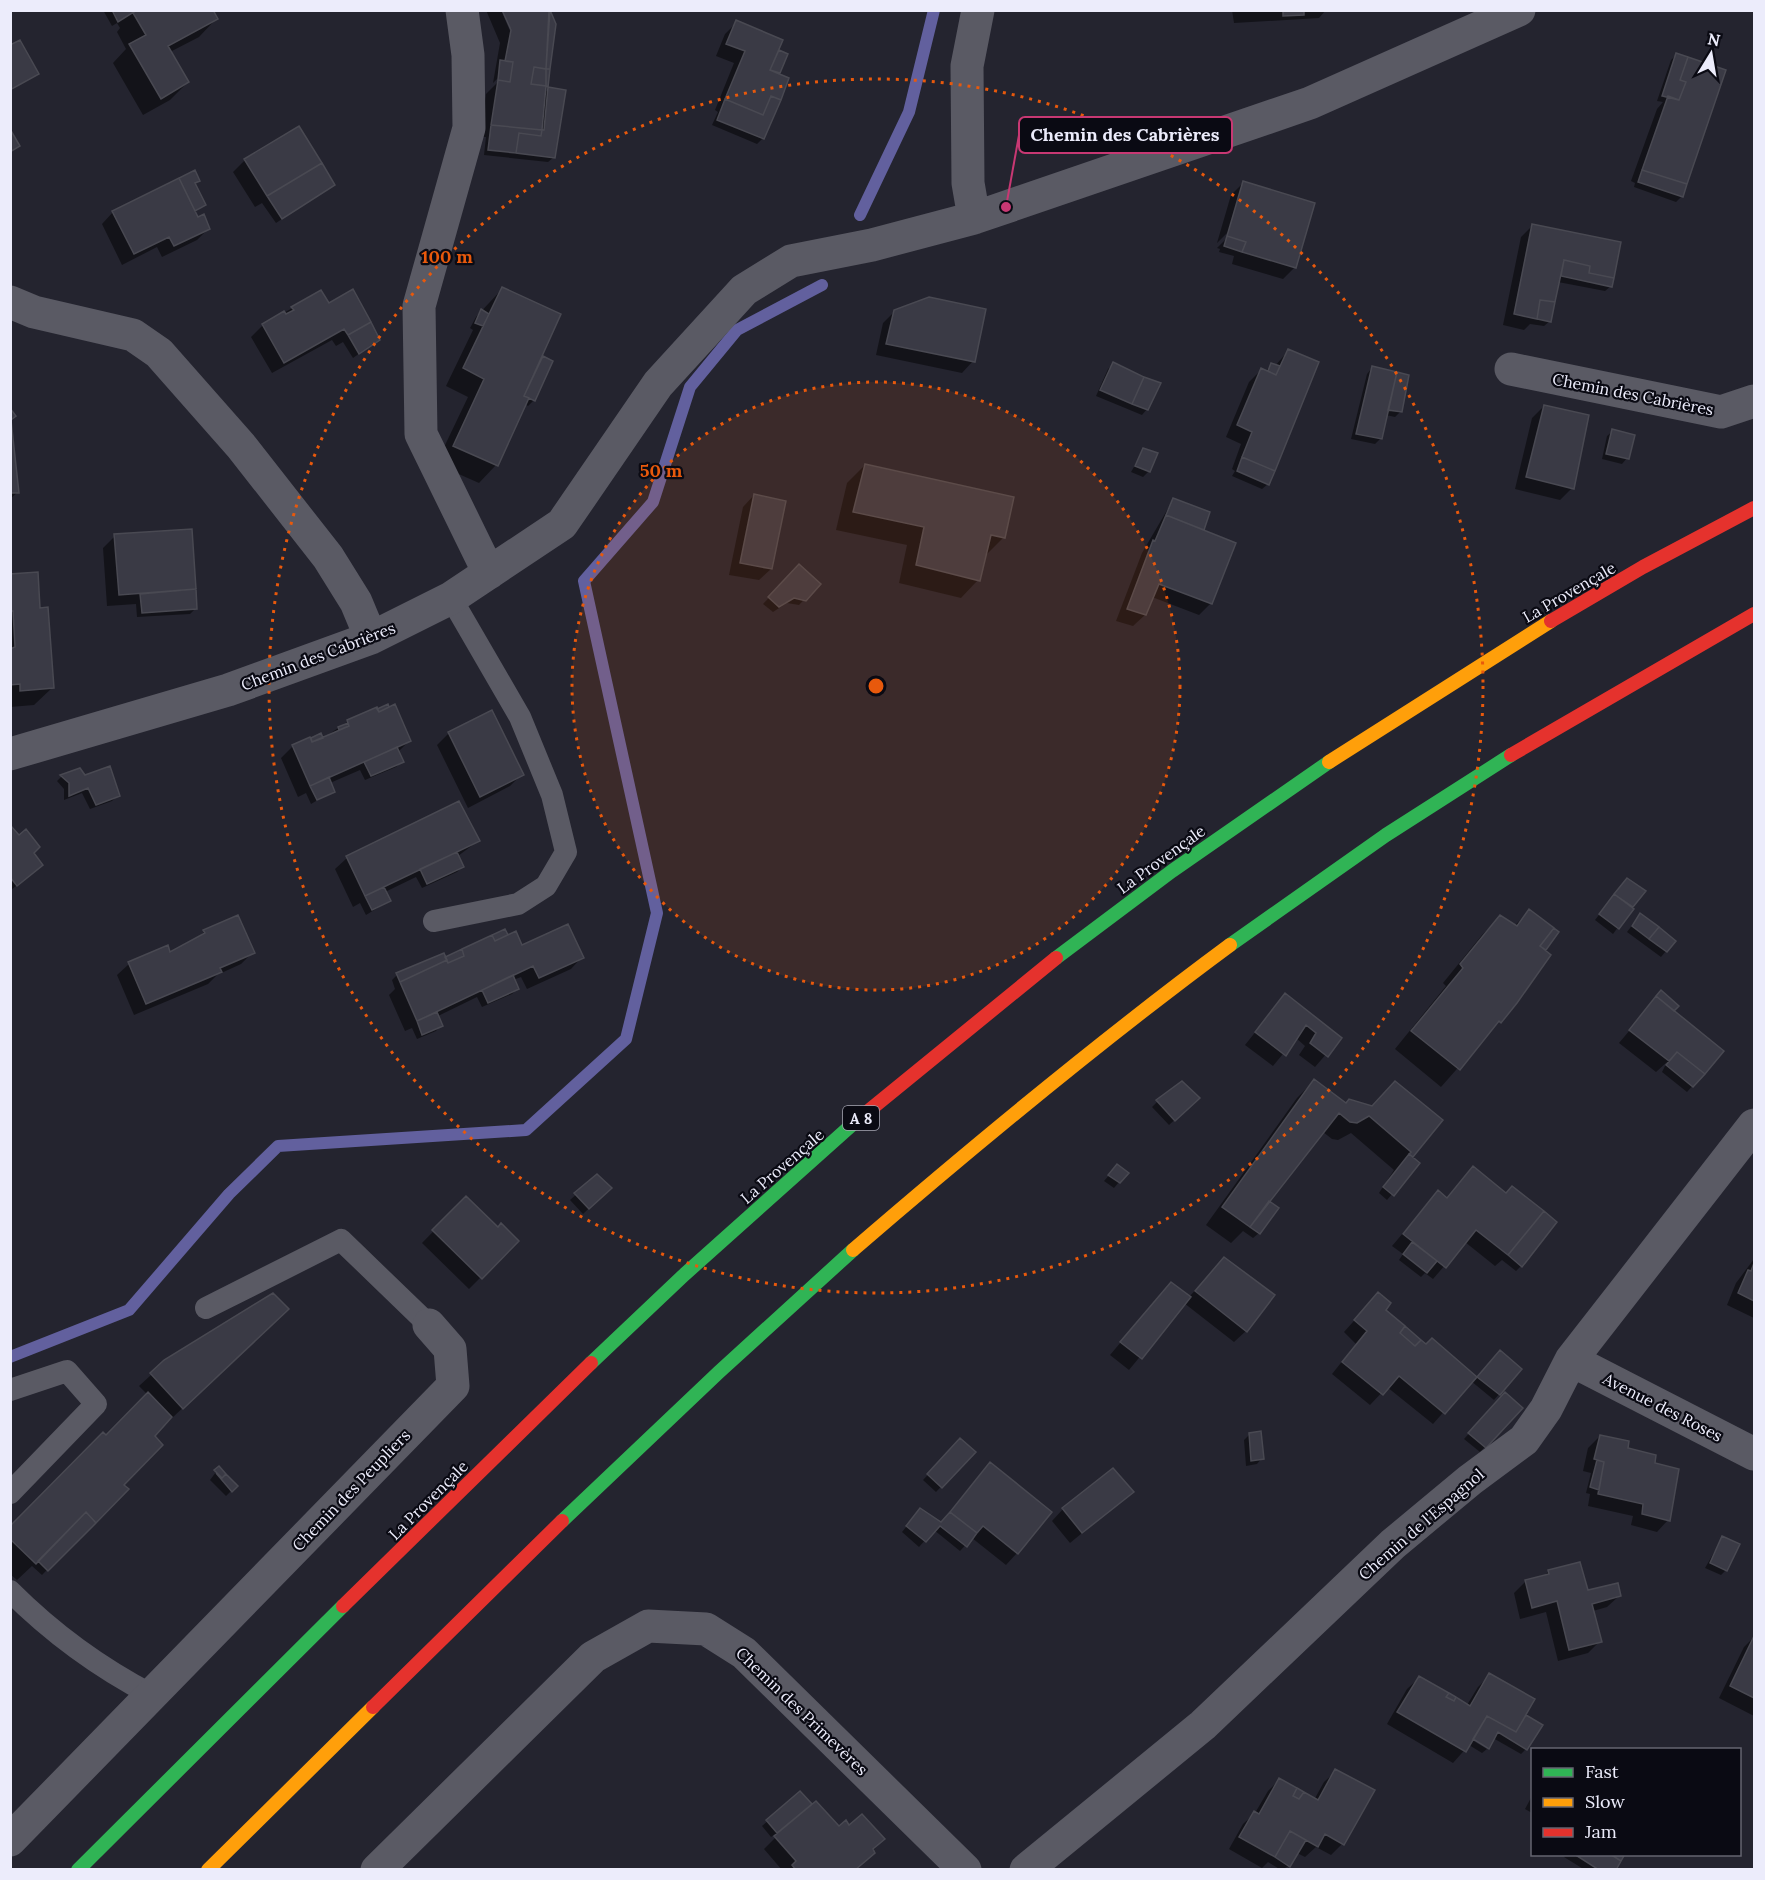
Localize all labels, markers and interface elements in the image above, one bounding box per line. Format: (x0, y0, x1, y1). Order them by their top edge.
north arrow (1681, 24, 1741, 84)
text: N (1706, 28, 1722, 50)
callout: Chemin des Cabrières (1019, 117, 1232, 153)
text: Chemin des Cabrières (1030, 123, 1220, 146)
text: 100 m (421, 245, 473, 268)
street label: Chemin des Cabrières (1551, 369, 1715, 419)
text: 50 m (640, 459, 683, 482)
street label: La Provençale (1519, 557, 1619, 627)
street label: Chemin des Cabrières (238, 617, 398, 695)
centre of rings (866, 676, 886, 696)
street label: La Provençale (1113, 820, 1209, 898)
road number: A 8 (843, 1106, 879, 1130)
street label: La Provençale (736, 1124, 828, 1208)
street label: Avenue des Roses (1599, 1368, 1726, 1446)
street label: Chemin des Peupliers (288, 1425, 414, 1555)
street label: La Provençale (384, 1456, 472, 1544)
street label: Chemin de l'Espagnol (1354, 1464, 1488, 1584)
street label: Chemin des Primevères (732, 1643, 872, 1779)
legend (1531, 1748, 1741, 1856)
text: Fast (1585, 1760, 1619, 1783)
text: Slow (1585, 1790, 1625, 1813)
text: Jam (1584, 1820, 1617, 1843)

